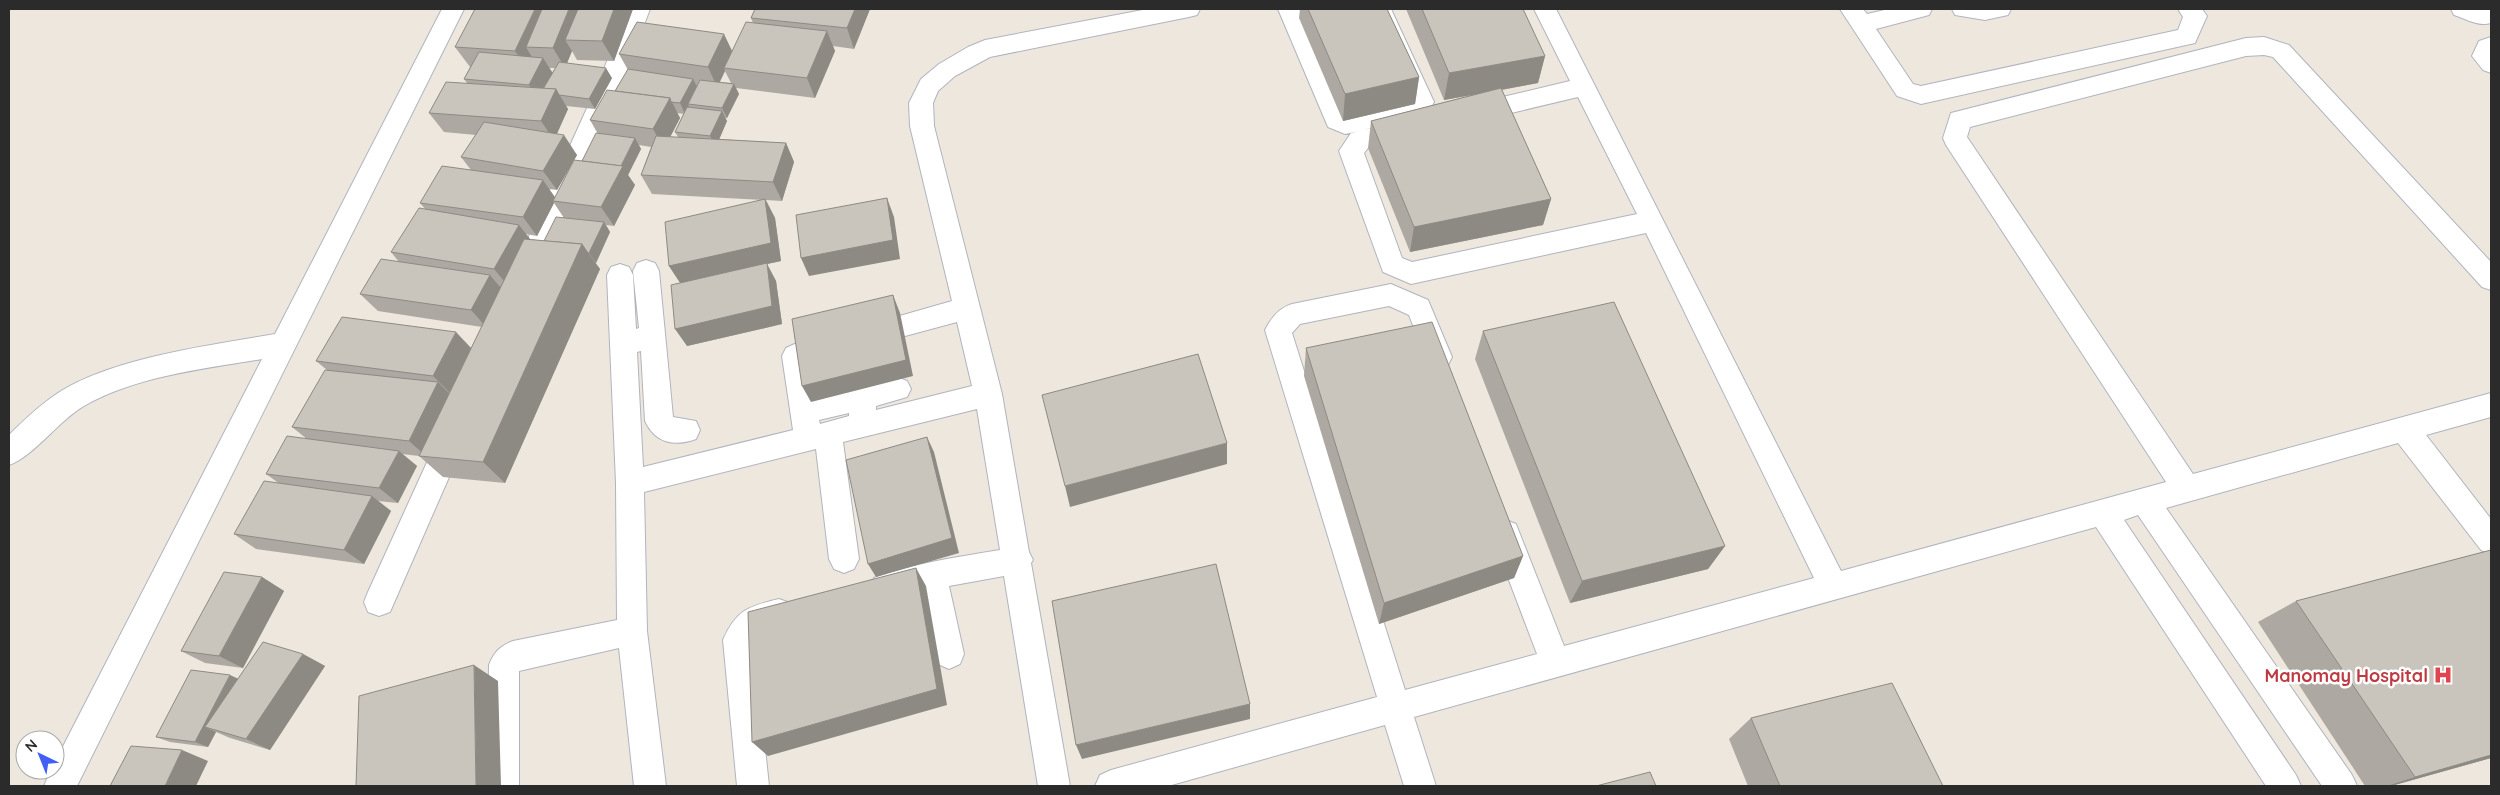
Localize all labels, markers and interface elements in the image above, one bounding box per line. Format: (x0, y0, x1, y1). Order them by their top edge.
place label: Manomay Hospital (2265, 664, 2428, 687)
hospital icon: Manomay Hospital (2432, 664, 2454, 686)
north arrow (15, 730, 65, 780)
text: N (21, 735, 41, 756)

